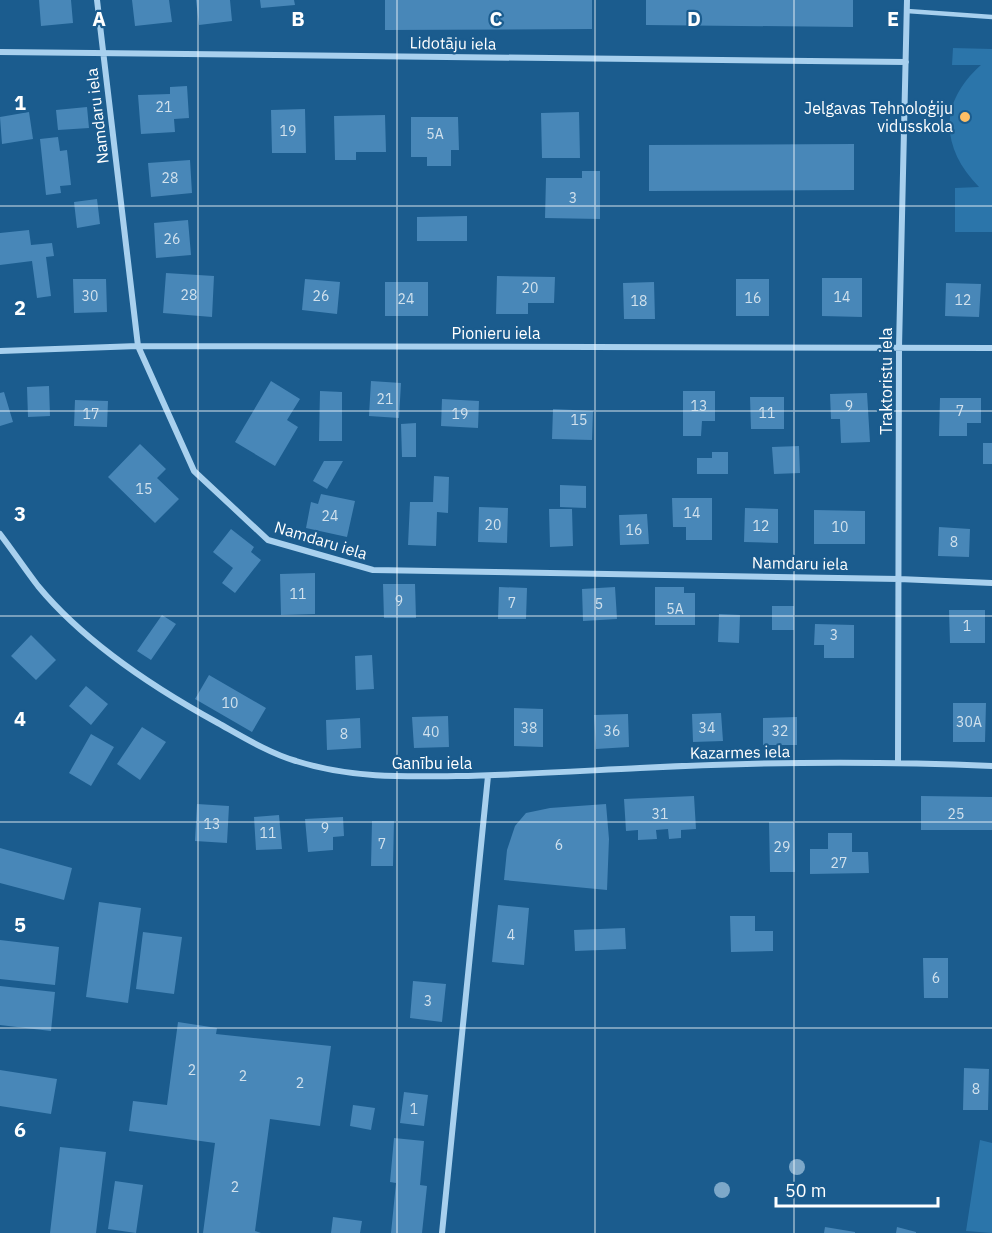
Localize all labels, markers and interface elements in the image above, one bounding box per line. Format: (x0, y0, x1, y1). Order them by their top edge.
text: A (92, 5, 106, 32)
text: B (291, 5, 305, 32)
text: C (489, 5, 503, 32)
text: D (687, 5, 701, 32)
text: E (887, 5, 899, 32)
street label: Lidotāju iela (409, 32, 497, 54)
street label: Namdaru iela (81, 67, 113, 165)
text: 1 (14, 89, 26, 116)
house number: 21 (156, 98, 172, 116)
place label: Jelgavas Tehnoloģiju vidusskola (804, 98, 953, 136)
marker: Jelgavas Tehnoloģiju vidusskola (958, 110, 972, 124)
house number: 19 (280, 122, 296, 140)
house number: 5A (426, 125, 444, 143)
house number: 28 (162, 169, 178, 187)
house number: 3 (569, 189, 577, 207)
house number: 26 (164, 230, 180, 248)
house number: 20 (522, 279, 538, 297)
house number: 28 (181, 286, 197, 304)
house number: 30 (82, 287, 98, 305)
house number: 26 (313, 287, 329, 305)
house number: 14 (834, 288, 850, 306)
house number: 16 (745, 289, 761, 307)
house number: 24 (398, 290, 414, 308)
house number: 12 (955, 291, 971, 309)
house number: 18 (631, 292, 647, 310)
text: 2 (14, 294, 26, 321)
street label: Pionieru iela (452, 323, 541, 343)
street label: Traktoristu iela (876, 327, 896, 435)
house number: 21 (377, 390, 393, 408)
house number: 13 (691, 397, 707, 415)
house number: 9 (845, 397, 853, 415)
house number: 7 (956, 402, 964, 420)
house number: 11 (759, 404, 775, 422)
house number: 17 (83, 405, 99, 423)
house number: 19 (452, 405, 468, 423)
house number: 15 (571, 411, 587, 429)
house number: 15 (136, 480, 152, 498)
text: 3 (14, 500, 26, 527)
house number: 14 (684, 504, 700, 522)
house number: 24 (322, 507, 338, 525)
street label: Namdaru iela (272, 516, 370, 564)
house number: 20 (485, 516, 501, 534)
house number: 12 (753, 517, 769, 535)
house number: 10 (832, 518, 848, 536)
house number: 16 (626, 521, 642, 539)
house number: 8 (950, 533, 958, 551)
street label: Namdaru iela (752, 552, 849, 574)
house number: 11 (290, 585, 306, 603)
house number: 9 (395, 592, 403, 610)
house number: 7 (508, 594, 516, 612)
house number: 5 (595, 595, 603, 613)
house number: 5A (666, 600, 684, 618)
house number: 1 (963, 617, 971, 635)
house number: 3 (830, 626, 838, 644)
house number: 10 (222, 694, 238, 712)
text: 4 (14, 705, 26, 732)
house number: 30A (956, 713, 982, 731)
house number: 38 (521, 719, 537, 737)
house number: 34 (699, 719, 715, 737)
house number: 36 (604, 722, 620, 740)
house number: 32 (772, 722, 788, 740)
house number: 40 (423, 723, 439, 741)
house number: 8 (340, 725, 348, 743)
street label: Kazarmes iela (690, 741, 791, 763)
street label: Ganību iela (392, 753, 473, 773)
house number: 31 (652, 805, 668, 823)
house number: 25 (948, 805, 964, 823)
house number: 13 (204, 815, 220, 833)
house number: 9 (321, 819, 329, 837)
house number: 11 (260, 824, 276, 842)
house number: 7 (378, 835, 386, 853)
house number: 6 (555, 836, 563, 854)
house number: 29 (774, 838, 790, 856)
house number: 27 (831, 854, 847, 872)
text: 5 (14, 911, 26, 938)
house number: 4 (507, 926, 515, 944)
house number: 6 (932, 969, 940, 987)
house number: 3 (424, 992, 432, 1010)
house number: 2 (188, 1061, 196, 1079)
house number: 2 (239, 1067, 247, 1085)
house number: 2 (296, 1074, 304, 1092)
house number: 8 (972, 1080, 980, 1098)
house number: 1 (410, 1100, 418, 1118)
text: 6 (14, 1116, 26, 1143)
scale bar (776, 1170, 938, 1208)
house number: 2 (231, 1178, 239, 1196)
text: 50 m (785, 1179, 827, 1202)

